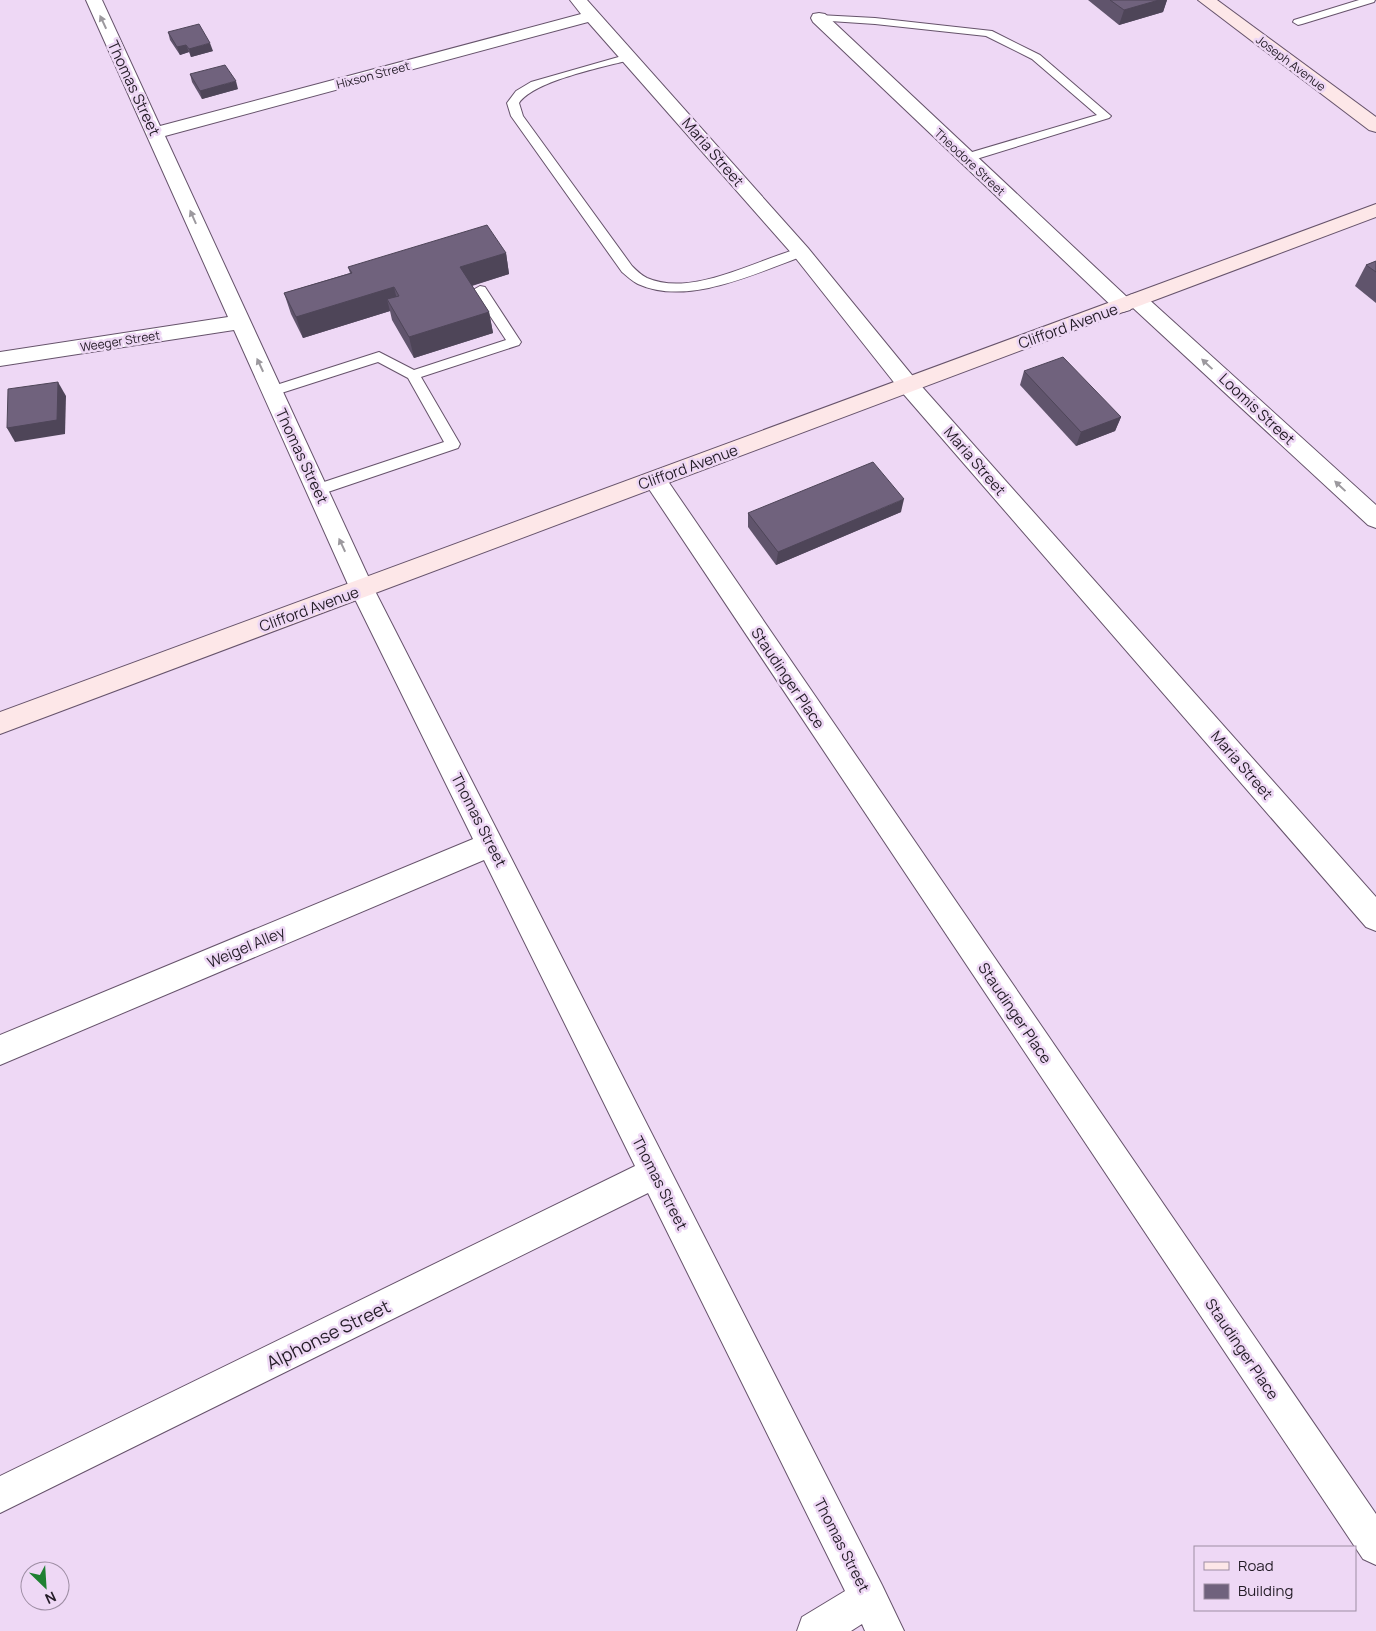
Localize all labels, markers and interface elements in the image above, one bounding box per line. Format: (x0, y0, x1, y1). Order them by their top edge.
one-way arrow (99, 15, 107, 29)
street label: Joseph Avenue (1253, 31, 1329, 95)
street label: Thomas Street (103, 37, 165, 139)
street label: Hixson Street (334, 57, 412, 93)
street label: Maria Street (677, 113, 749, 191)
street label: Theodore Street (931, 125, 1009, 200)
one-way arrow (188, 210, 196, 224)
street label: Clifford Avenue (1015, 298, 1121, 354)
street label: Weeger Street (79, 326, 161, 356)
one-way arrow (256, 358, 264, 372)
one-way arrow (1202, 358, 1214, 370)
street label: Loomis Street (1215, 368, 1299, 450)
street label: Thomas Street (271, 405, 333, 507)
street label: Maria Street (939, 422, 1011, 500)
street label: Clifford Avenue (635, 439, 741, 495)
one-way arrow (1335, 480, 1347, 492)
one-way arrow (338, 538, 346, 552)
street label: Clifford Avenue (256, 581, 362, 637)
street label: Staudinger Place (746, 623, 830, 733)
street label: Maria Street (1206, 726, 1278, 804)
street label: Thomas Street (446, 769, 512, 871)
street label: Weigel Alley (204, 921, 288, 973)
street label: Staudinger Place (973, 958, 1057, 1068)
street label: Thomas Street (627, 1132, 693, 1234)
street label: Alphonse Street (262, 1294, 394, 1374)
street label: Staudinger Place (1200, 1294, 1284, 1404)
street label: Thomas Street (809, 1494, 875, 1596)
legend (1194, 1546, 1356, 1611)
text: Road (1238, 1555, 1274, 1576)
north arrow (20, 1561, 70, 1611)
text: Building (1238, 1580, 1293, 1601)
text: N (42, 1587, 59, 1609)

